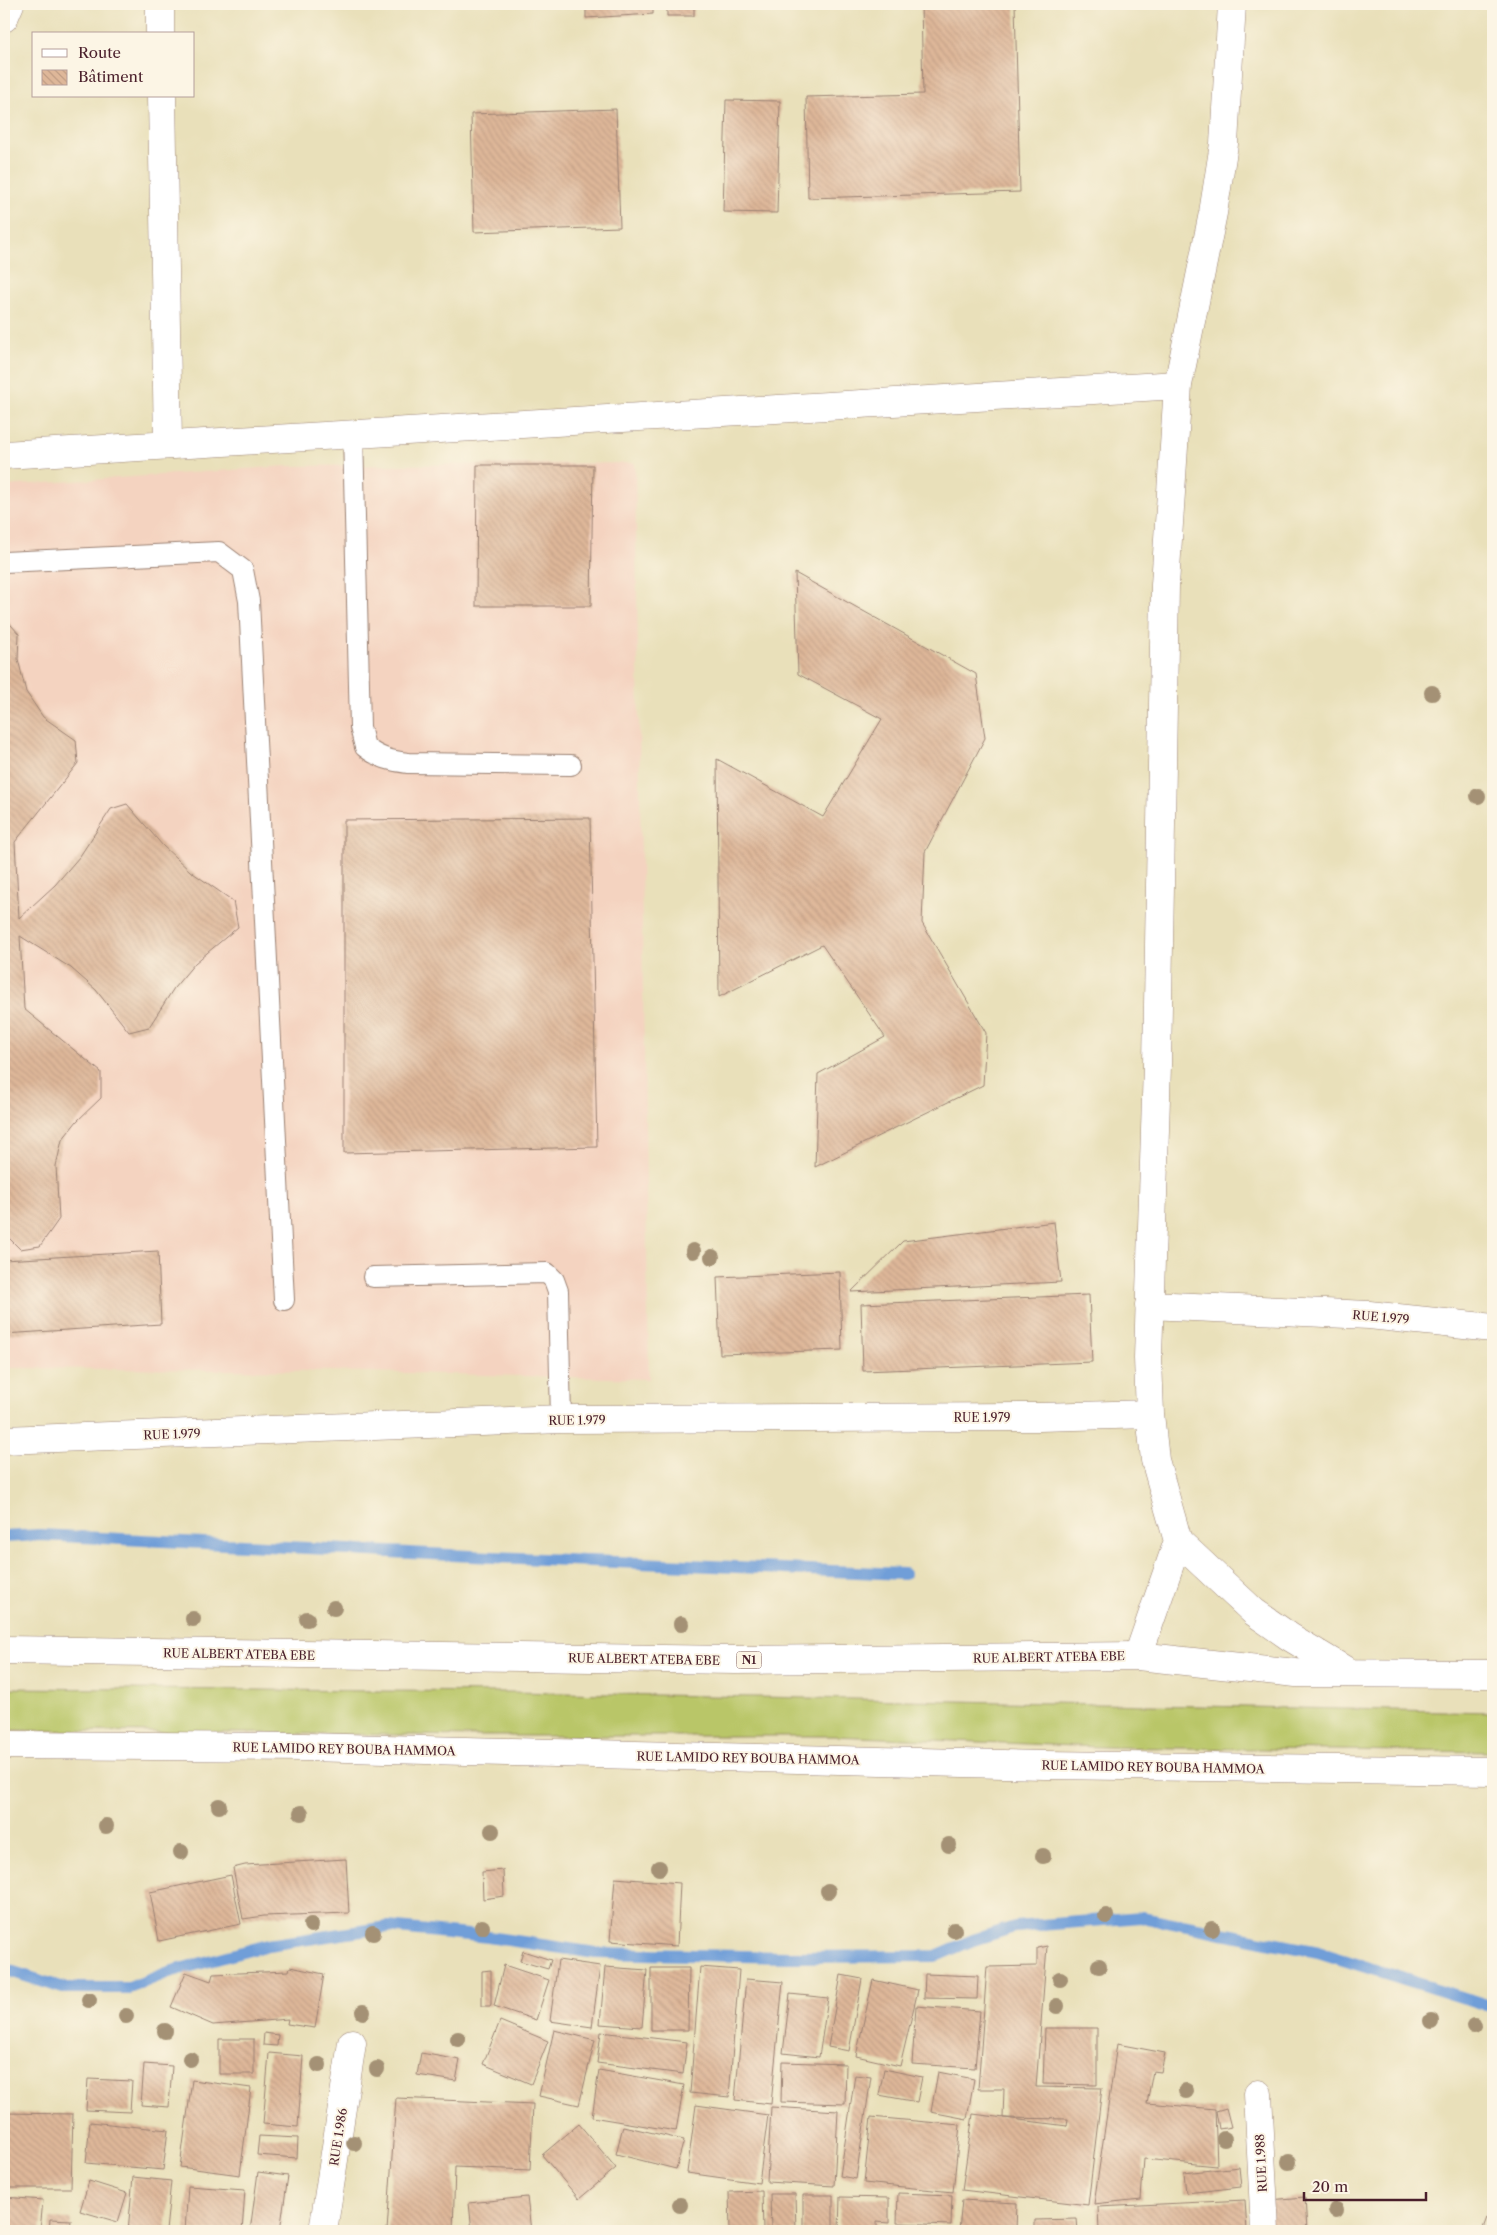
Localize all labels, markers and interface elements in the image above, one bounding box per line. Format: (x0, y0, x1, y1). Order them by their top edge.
legend (32, 32, 195, 98)
text: Route (78, 43, 121, 62)
text: Bâtiment (78, 67, 144, 86)
street label: RUE 1.979 (1352, 1307, 1410, 1327)
street label: RUE 1.979 (953, 1410, 1011, 1425)
street label: RUE 1.979 (548, 1412, 606, 1428)
street label: RUE 1.979 (143, 1426, 201, 1442)
street label: RUE ALBERT ATEBA EBE (163, 1645, 315, 1663)
street label: RUE ALBERT ATEBA EBE (973, 1648, 1125, 1666)
street label: RUE ALBERT ATEBA EBE (568, 1650, 720, 1668)
road number: N1 (736, 1652, 762, 1668)
street label: RUE LAMIDO REY BOUBA HAMMOA (232, 1740, 457, 1758)
street label: RUE LAMIDO REY BOUBA HAMMOA (636, 1749, 861, 1767)
street label: RUE LAMIDO REY BOUBA HAMMOA (1041, 1758, 1266, 1776)
street label: RUE 1.986 (326, 2107, 350, 2167)
street label: RUE 1.988 (1252, 2133, 1270, 2193)
scale bar (1304, 2170, 1427, 2202)
text: 20 m (1312, 2177, 1348, 2196)

